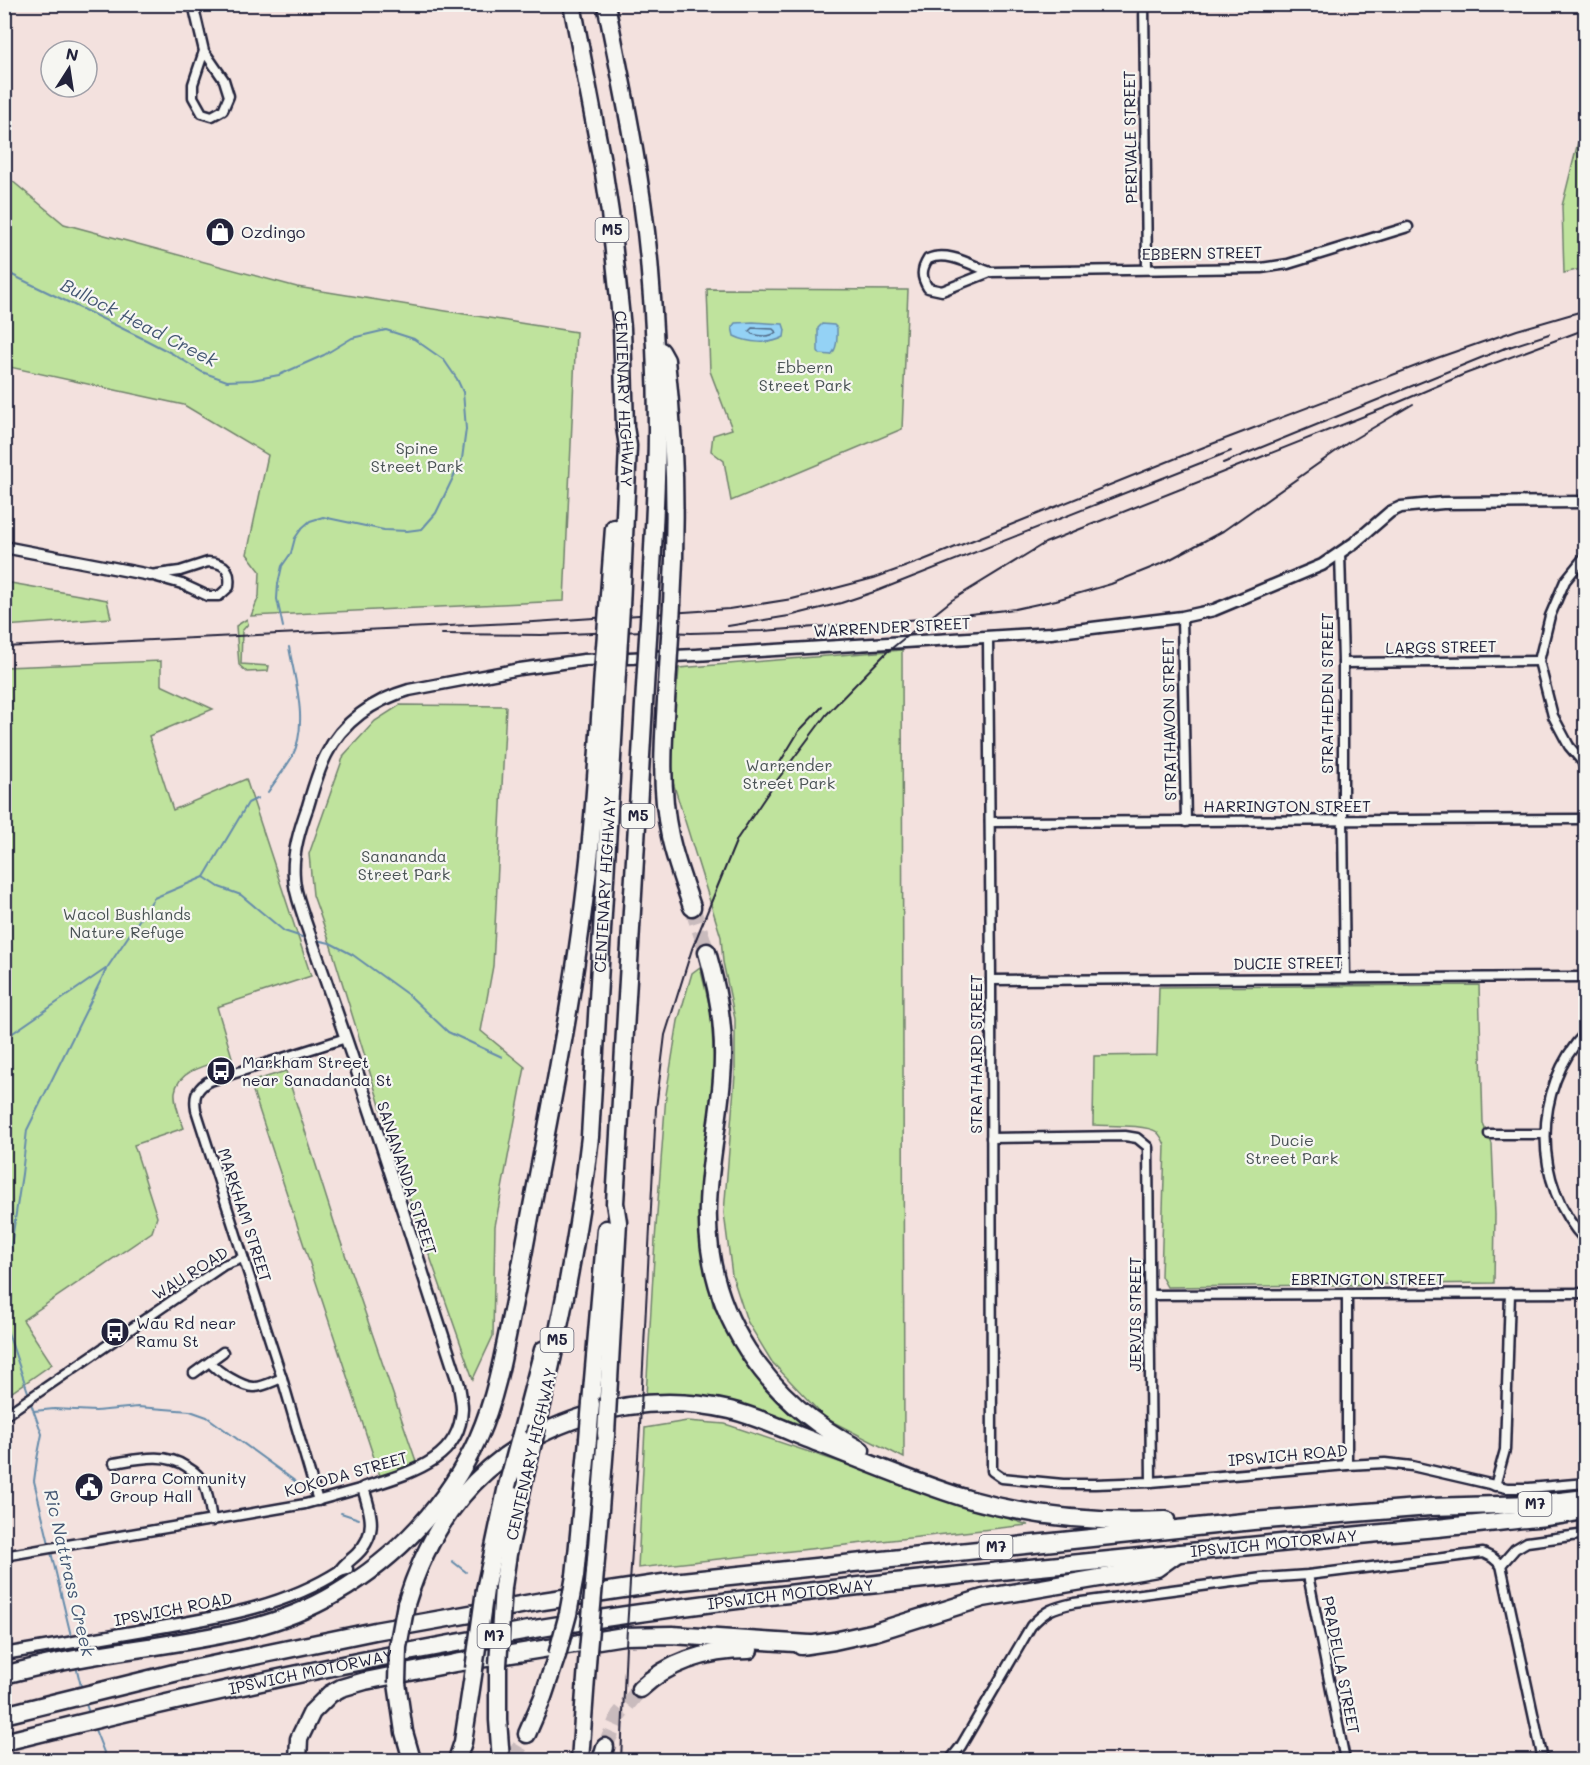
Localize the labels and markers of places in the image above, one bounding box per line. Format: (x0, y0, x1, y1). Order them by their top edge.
shop icon: Ozdingo (204, 216, 236, 248)
place label: Ozdingo (241, 221, 305, 242)
place label: Markham Street near Sanadanda St (242, 1051, 392, 1090)
bus stop icon: Markham Street near Sanadanda St (205, 1055, 237, 1087)
place label: Wau Rd near Ramu St (136, 1312, 236, 1351)
bus stop icon: Wau Rd near Ramu St (99, 1316, 131, 1348)
place label: Darra Community Group Hall (110, 1467, 246, 1506)
public building icon: Darra Community Group Hall (73, 1471, 105, 1503)

